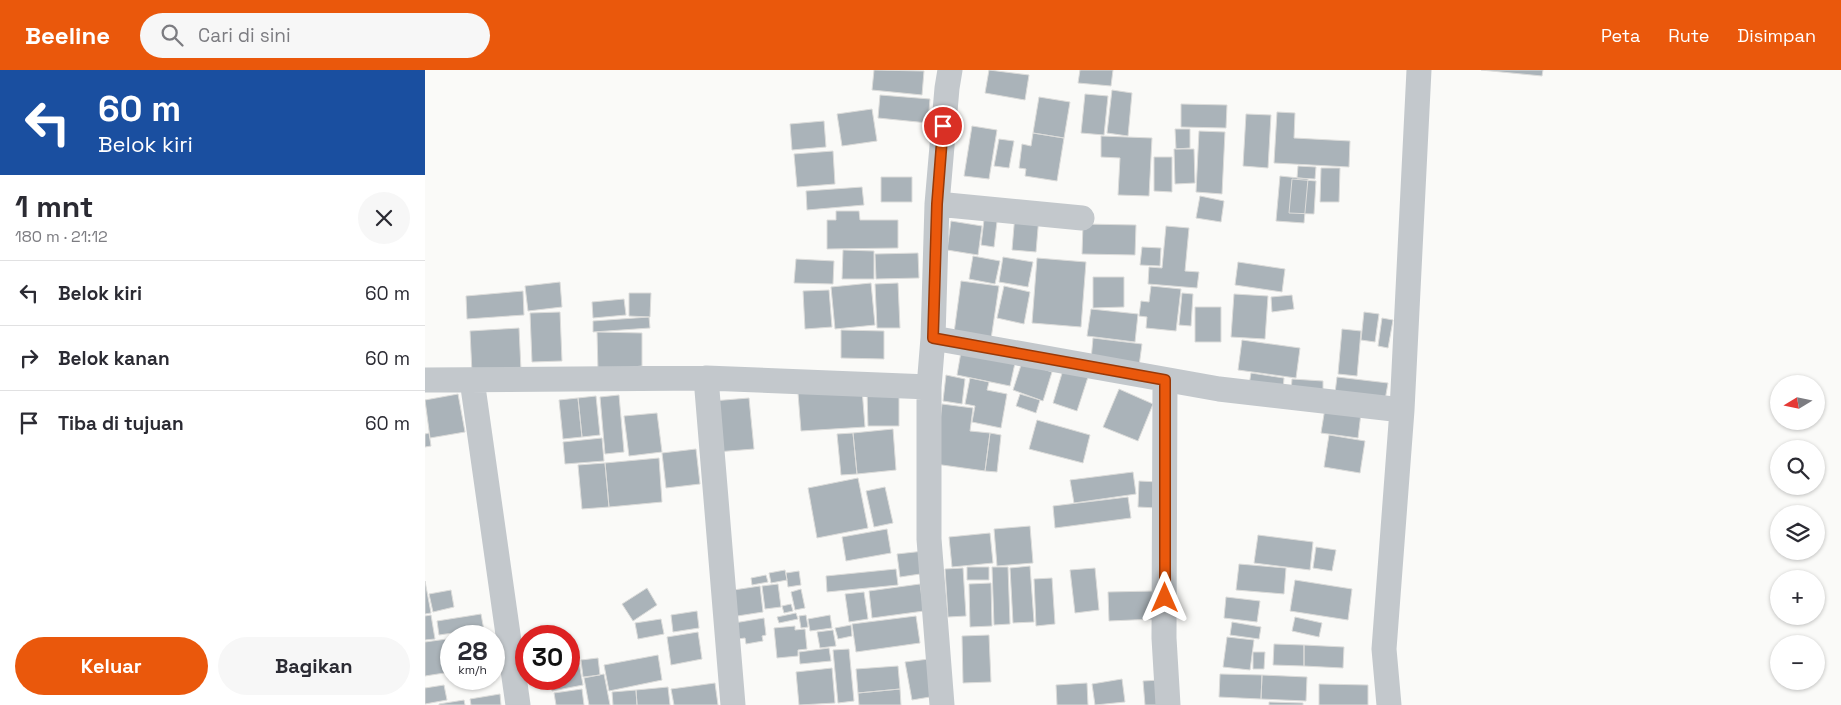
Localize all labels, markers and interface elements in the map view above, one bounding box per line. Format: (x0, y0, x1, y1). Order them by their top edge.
search box (140, 13, 490, 58)
text: Beeline (25, 20, 110, 51)
icon: search (158, 21, 186, 49)
text: Cari di sini (198, 23, 291, 48)
text: Peta (1601, 24, 1640, 47)
text: Rute (1668, 24, 1709, 47)
text: Disimpan (1737, 24, 1816, 47)
text: 60 m (98, 87, 181, 131)
icon: left (15, 90, 80, 155)
pin (922, 105, 964, 147)
icon: arrive (929, 112, 957, 140)
text: Belok kiri (98, 130, 193, 158)
text: 1 mnt (15, 187, 94, 226)
button: close (358, 192, 410, 244)
text: 180 m · 21:12 (15, 226, 108, 247)
icon: left (15, 279, 43, 307)
text: Belok kiri (58, 281, 142, 306)
text: 60 m (365, 281, 410, 306)
icon: right (15, 344, 43, 372)
text: Belok kanan (58, 346, 170, 371)
text: 60 m (365, 346, 410, 371)
north arrow (1770, 375, 1825, 430)
map controls (1770, 375, 1825, 690)
icon: arrive (15, 409, 43, 437)
text: Tiba di tujuan (58, 411, 184, 436)
text: 60 m (365, 411, 410, 436)
button: search (1770, 440, 1825, 495)
button: layers (1770, 505, 1825, 560)
button: + (1770, 570, 1825, 625)
position arrow (1138, 571, 1190, 623)
speed limit sign: 30 (515, 625, 580, 690)
text: 28 (458, 635, 487, 667)
button: − (1770, 635, 1825, 690)
button: Keluar (15, 637, 208, 695)
button: Bagikan (218, 637, 410, 695)
text: km/h (458, 662, 487, 678)

